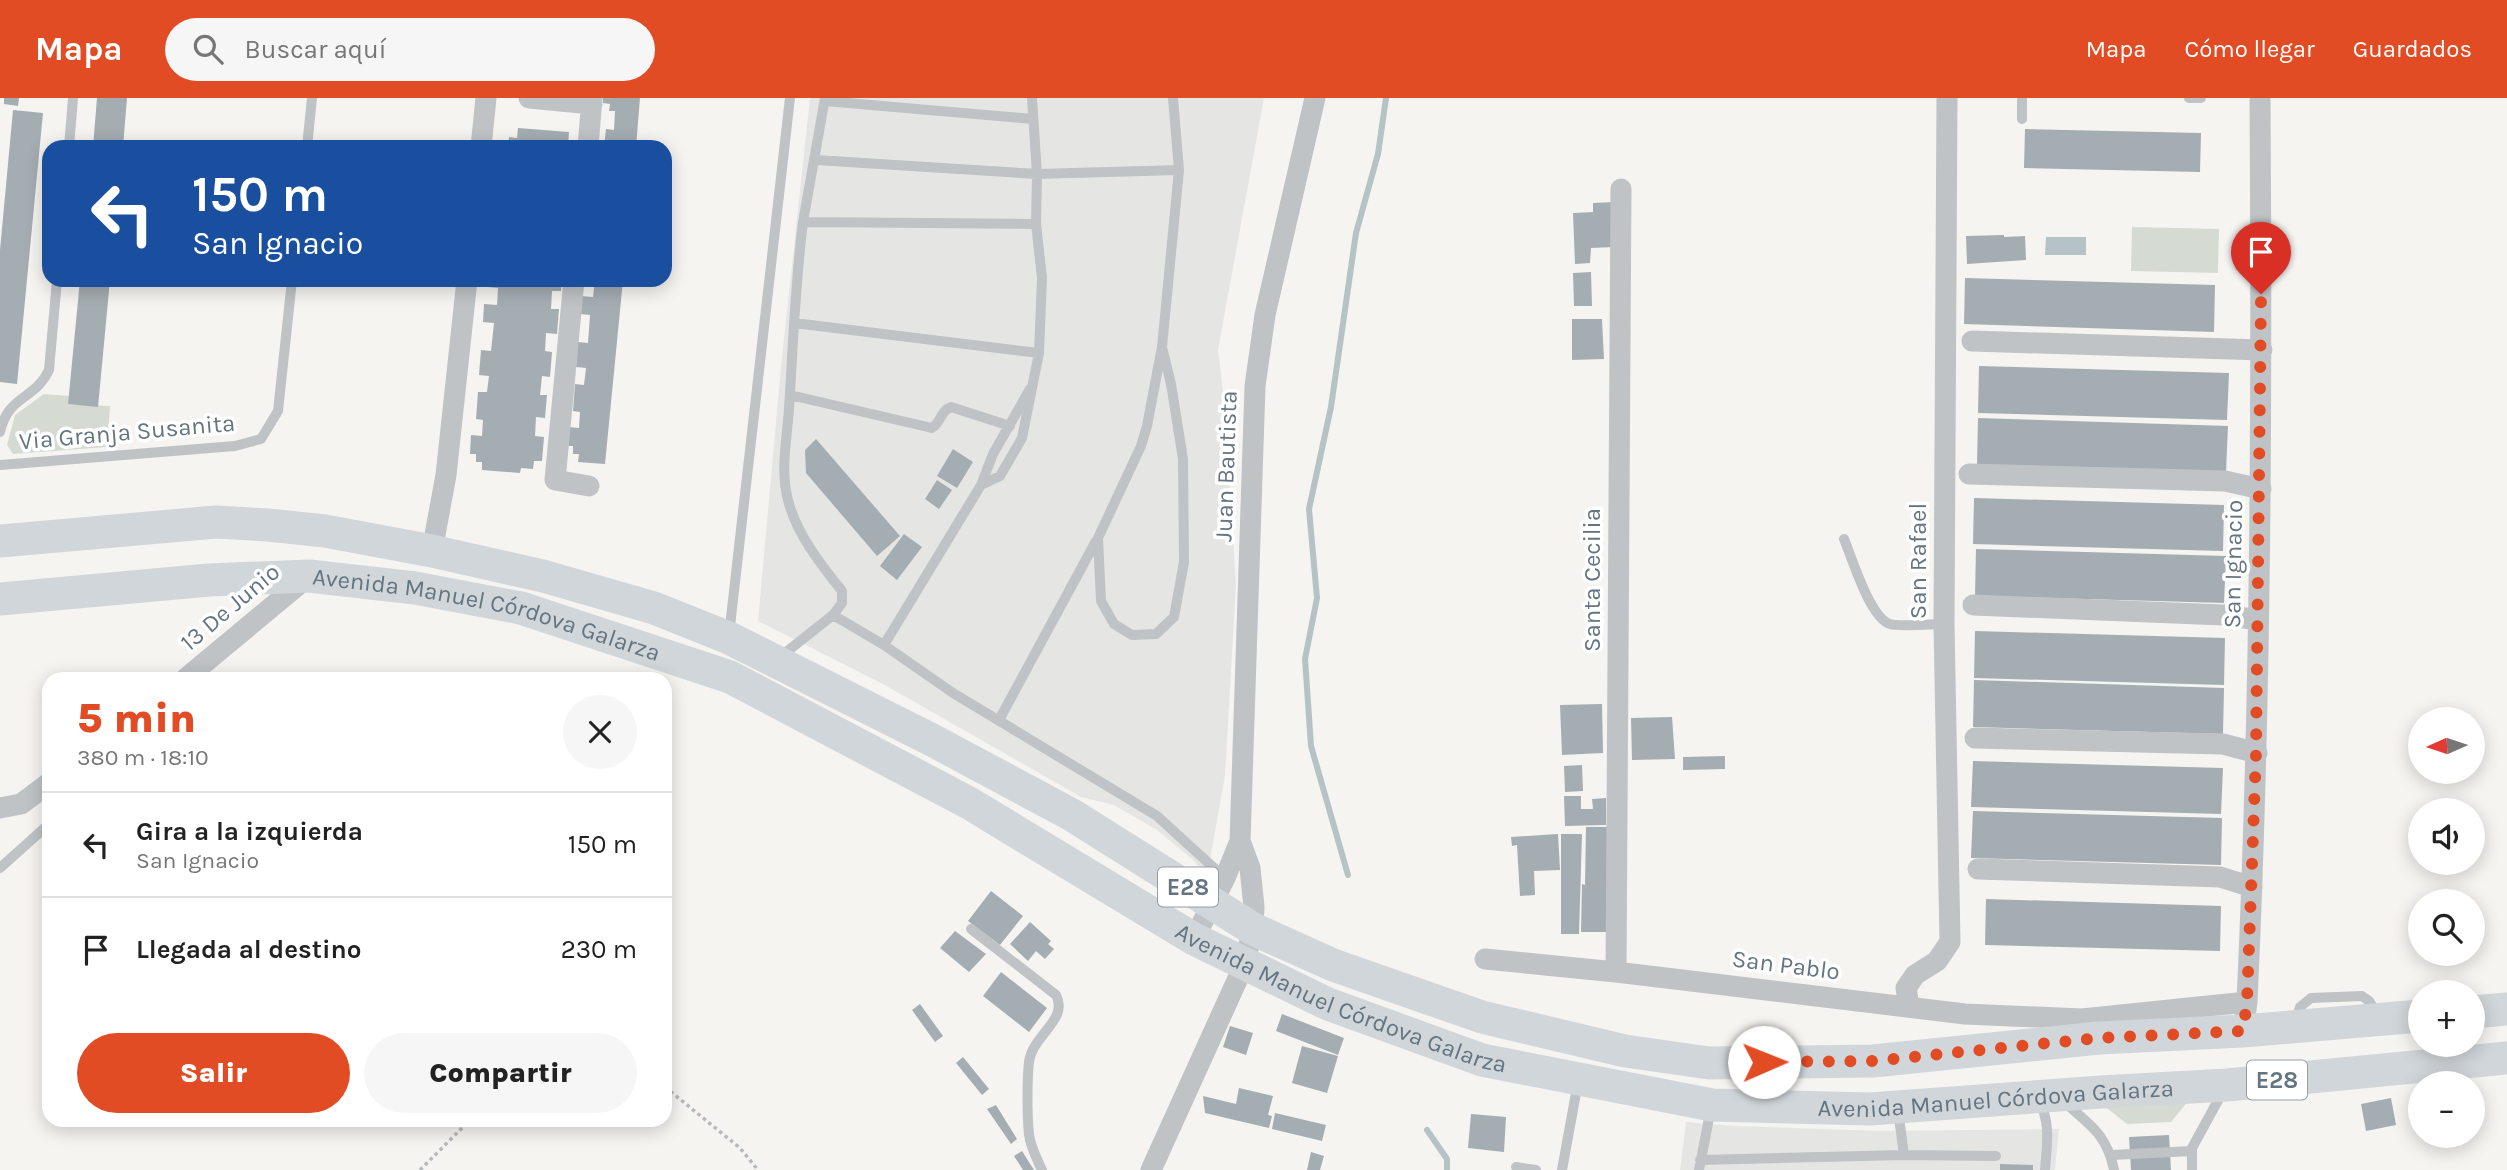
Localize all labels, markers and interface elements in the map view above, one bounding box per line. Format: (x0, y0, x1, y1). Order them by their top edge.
search box (165, 18, 655, 81)
text: Mapa (35, 30, 123, 68)
icon: search (189, 30, 227, 68)
text: Buscar aquí (245, 34, 386, 65)
text: Mapa (2086, 35, 2146, 63)
text: Cómo llegar (2184, 35, 2315, 63)
text: Guardados (2353, 35, 2472, 63)
text: 150 m (192, 166, 328, 223)
icon: left (77, 168, 168, 259)
pin (2231, 222, 2291, 294)
text: San Ignacio (192, 225, 363, 262)
icon: arrive (2242, 233, 2280, 271)
street label: Juan Bautista (1209, 390, 1243, 542)
street label: Via Granja Susanita (18, 409, 236, 455)
street label: San Ignacio (2218, 499, 2248, 629)
street label: San Rafael (1904, 503, 1932, 619)
street label: Santa Cecilia (1578, 508, 1606, 652)
street label: 13 De Junio (175, 558, 285, 656)
street label: Avenida Manuel Córdova Galarza (311, 563, 664, 667)
text: 5 min (77, 693, 196, 743)
button: close (563, 695, 637, 769)
north arrow (2408, 707, 2485, 784)
map controls (2408, 707, 2485, 1148)
text: 380 m · 18:10 (77, 744, 209, 771)
button: sound (2408, 798, 2485, 875)
text: Gira a la izquierda (136, 816, 363, 847)
icon: left (77, 826, 115, 864)
text: 150 m (568, 829, 637, 860)
text: San Ignacio (136, 847, 259, 874)
road number: E28 (1158, 867, 1218, 906)
button: search (2408, 889, 2485, 966)
street label: Avenida Manuel Córdova Galarza (1171, 917, 1509, 1079)
icon: arrive (77, 931, 115, 969)
text: Llegada al destino (136, 934, 362, 965)
text: 230 m (561, 934, 637, 965)
street label: San Pablo (1730, 944, 1842, 986)
button: + (2408, 980, 2485, 1057)
position arrow (1727, 1025, 1801, 1099)
button: Salir (77, 1033, 350, 1113)
button: Compartir (364, 1033, 637, 1113)
road number: E28 (2247, 1060, 2307, 1099)
button: − (2408, 1071, 2485, 1148)
street label: Avenida Manuel Córdova Galarza (1817, 1074, 2174, 1123)

